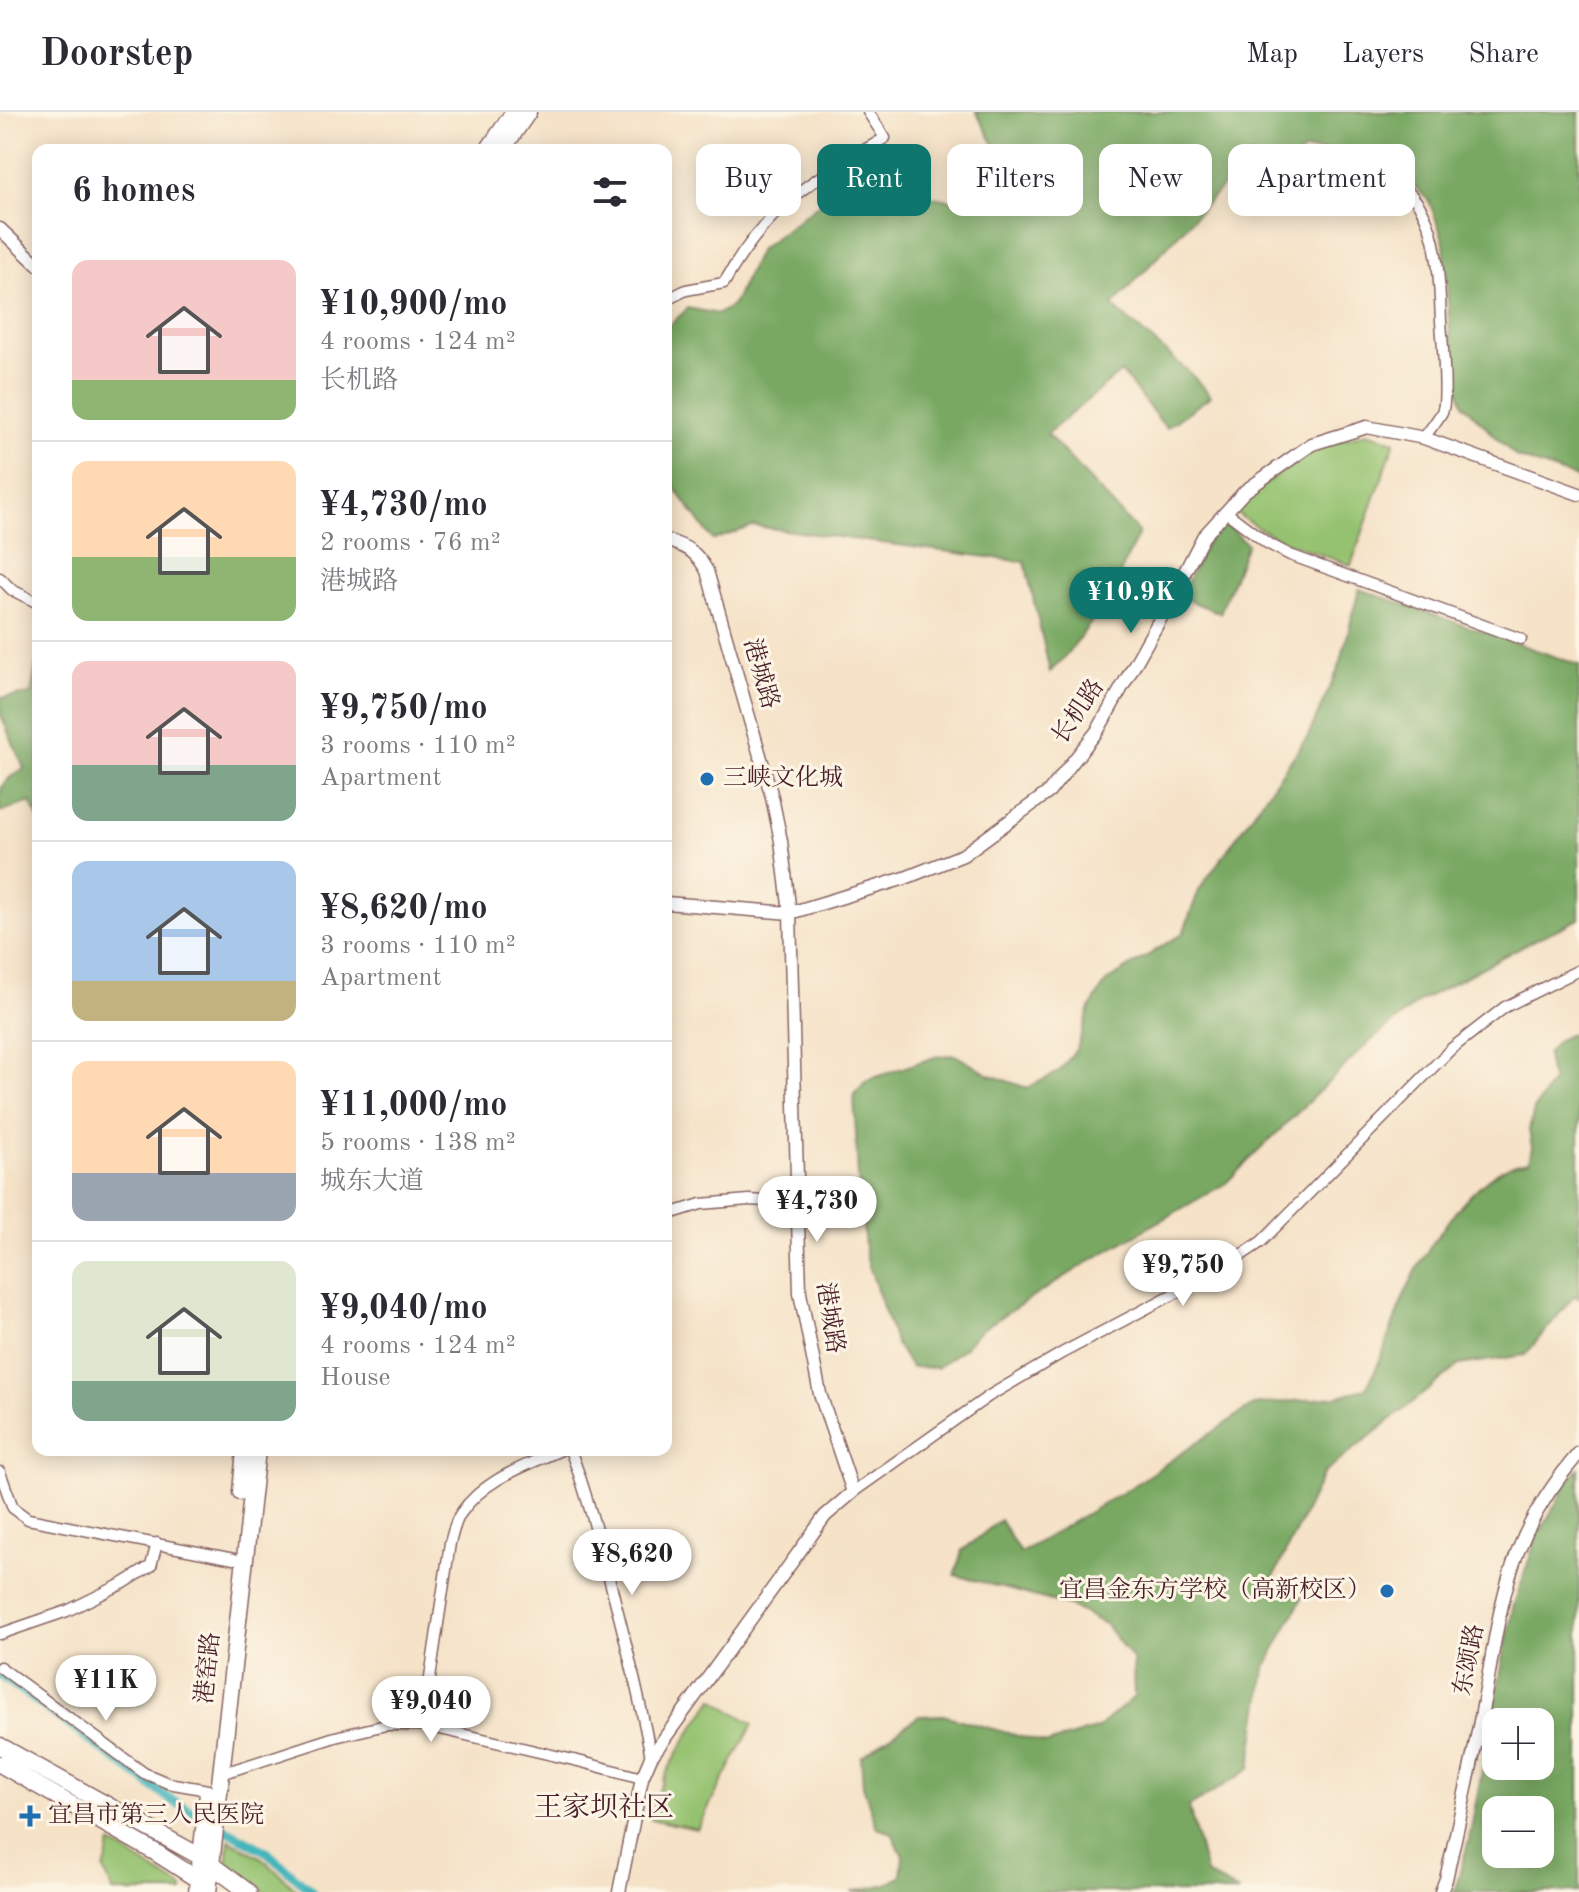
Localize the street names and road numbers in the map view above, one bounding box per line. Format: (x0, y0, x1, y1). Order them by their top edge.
street label: 港城路 (739, 635, 784, 712)
street label: 长机路 (1046, 674, 1109, 749)
street label: 港城路 (812, 1280, 849, 1355)
street label: 东颂路 (1448, 1622, 1489, 1698)
street label: 港窑路 (190, 1631, 225, 1705)

